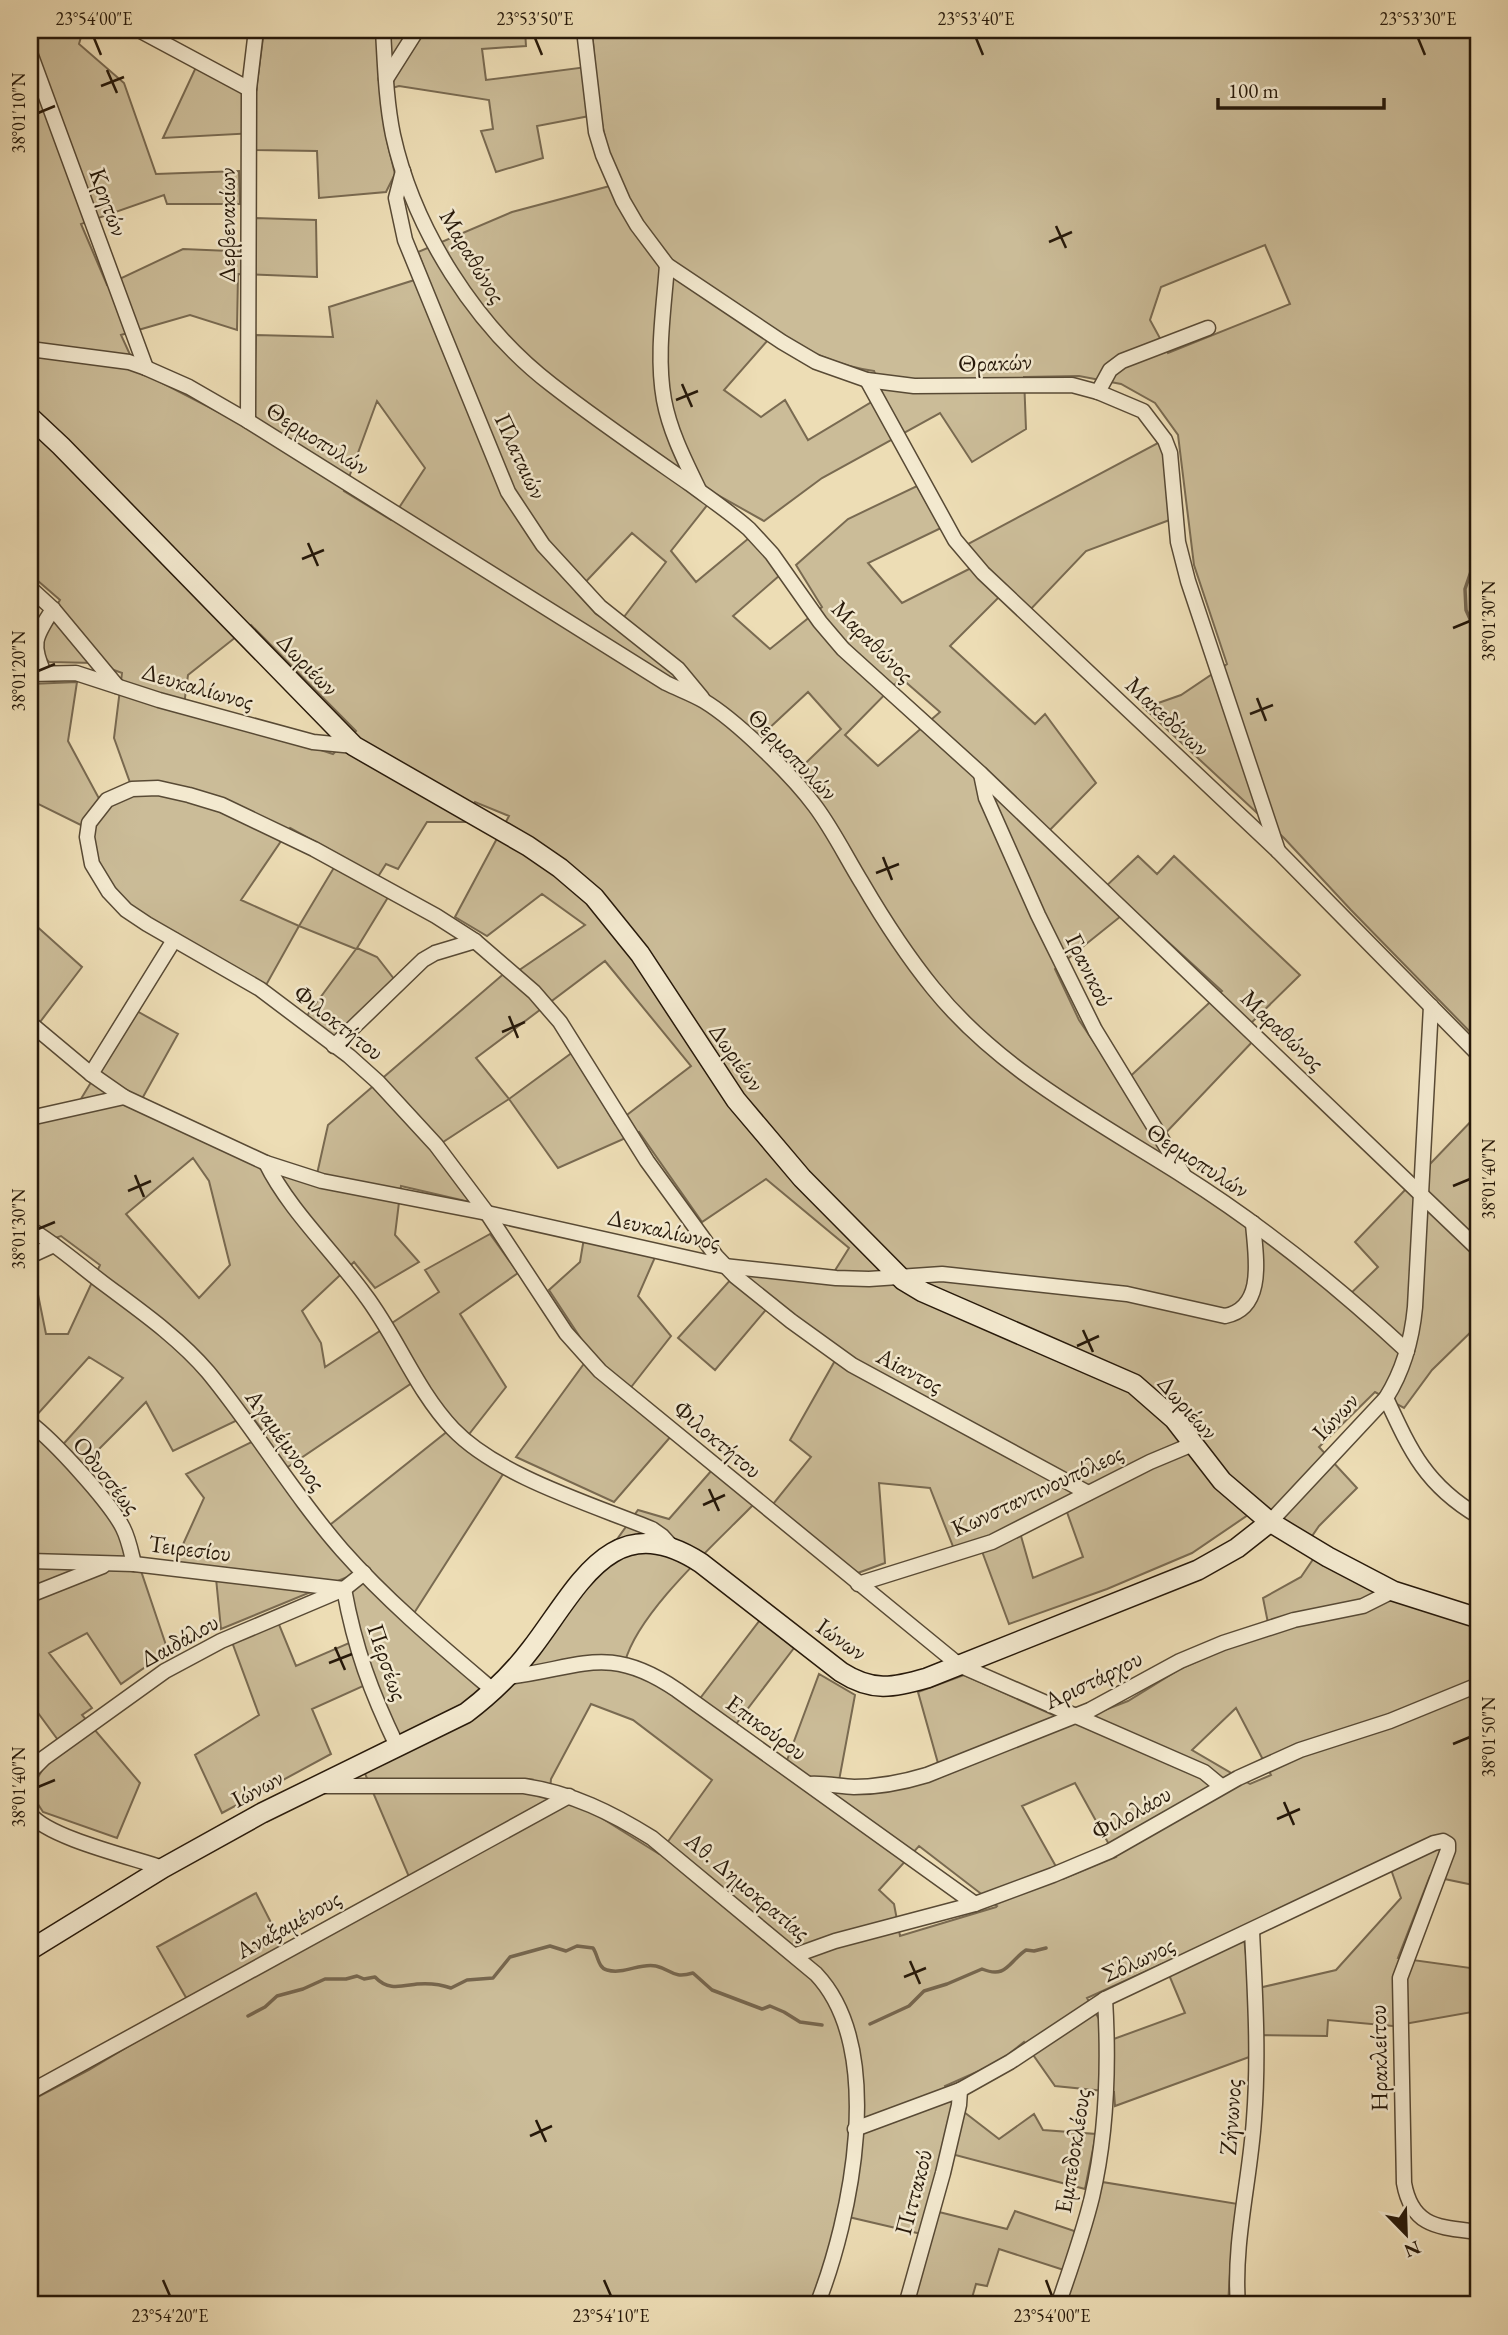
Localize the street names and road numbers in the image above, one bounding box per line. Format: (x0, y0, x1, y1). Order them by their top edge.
street label: Κρητών (82, 164, 136, 240)
street label: Δερβενακίων (211, 167, 242, 283)
street label: Μαραθώνος (433, 203, 513, 309)
street label: Θρακών (957, 345, 1033, 379)
street label: Θερμοπυλών (260, 394, 376, 482)
street label: Πλαταιών (488, 408, 554, 504)
street label: Μαραθώνος (825, 593, 921, 689)
street label: Δωριέων (270, 626, 346, 702)
street label: Δευκαλίωνος (139, 655, 257, 717)
street label: Μακεδόνων (1119, 669, 1217, 763)
street label: Θερμοπυλών (741, 701, 845, 807)
street label: Γρανικού (1059, 928, 1121, 1012)
street label: Φιλοκτήτου (288, 977, 390, 1067)
street label: Μαραθώνος (1234, 982, 1332, 1078)
street label: Δωριέων (702, 1017, 772, 1097)
street label: Θερμοπυλών (1141, 1115, 1255, 1205)
street label: Δευκαλίωνος (605, 1201, 723, 1257)
street label: Aiαντος (871, 1339, 949, 1400)
street label: Δωριέων (1151, 1368, 1225, 1446)
street label: Αγαμέμνονος (238, 1382, 333, 1497)
street label: Ιώνων (1305, 1385, 1365, 1447)
street label: Φιλοκτήτου (667, 1393, 769, 1485)
street label: Οδυσσέως (66, 1430, 148, 1520)
street label: Κωνσταντινουπόλεος (946, 1437, 1128, 1543)
street label: Τειρεσίου (147, 1528, 233, 1568)
street label: Δαιδάλου (134, 1606, 224, 1674)
street label: Ιώνων (811, 1611, 873, 1667)
street label: Περσέως (360, 1619, 416, 1705)
street label: Αριστάρχου (1038, 1642, 1147, 1716)
street label: Επικούρου (720, 1687, 814, 1767)
street label: Ιώνων (226, 1762, 288, 1814)
street label: Φιλολάου (1086, 1777, 1176, 1847)
street label: Αθ. Δημοκρατίας (678, 1824, 817, 1947)
street label: Αναξαμένους (229, 1882, 346, 1966)
street label: Σόλωνος (1097, 1929, 1179, 1989)
street label: Ηρακλείτου (1362, 2004, 1394, 2112)
street label: Ζήνωνος (1212, 2078, 1248, 2156)
street label: Εμπεδοκλέους (1047, 2087, 1097, 2215)
street label: Πιττακού (887, 2146, 939, 2238)

